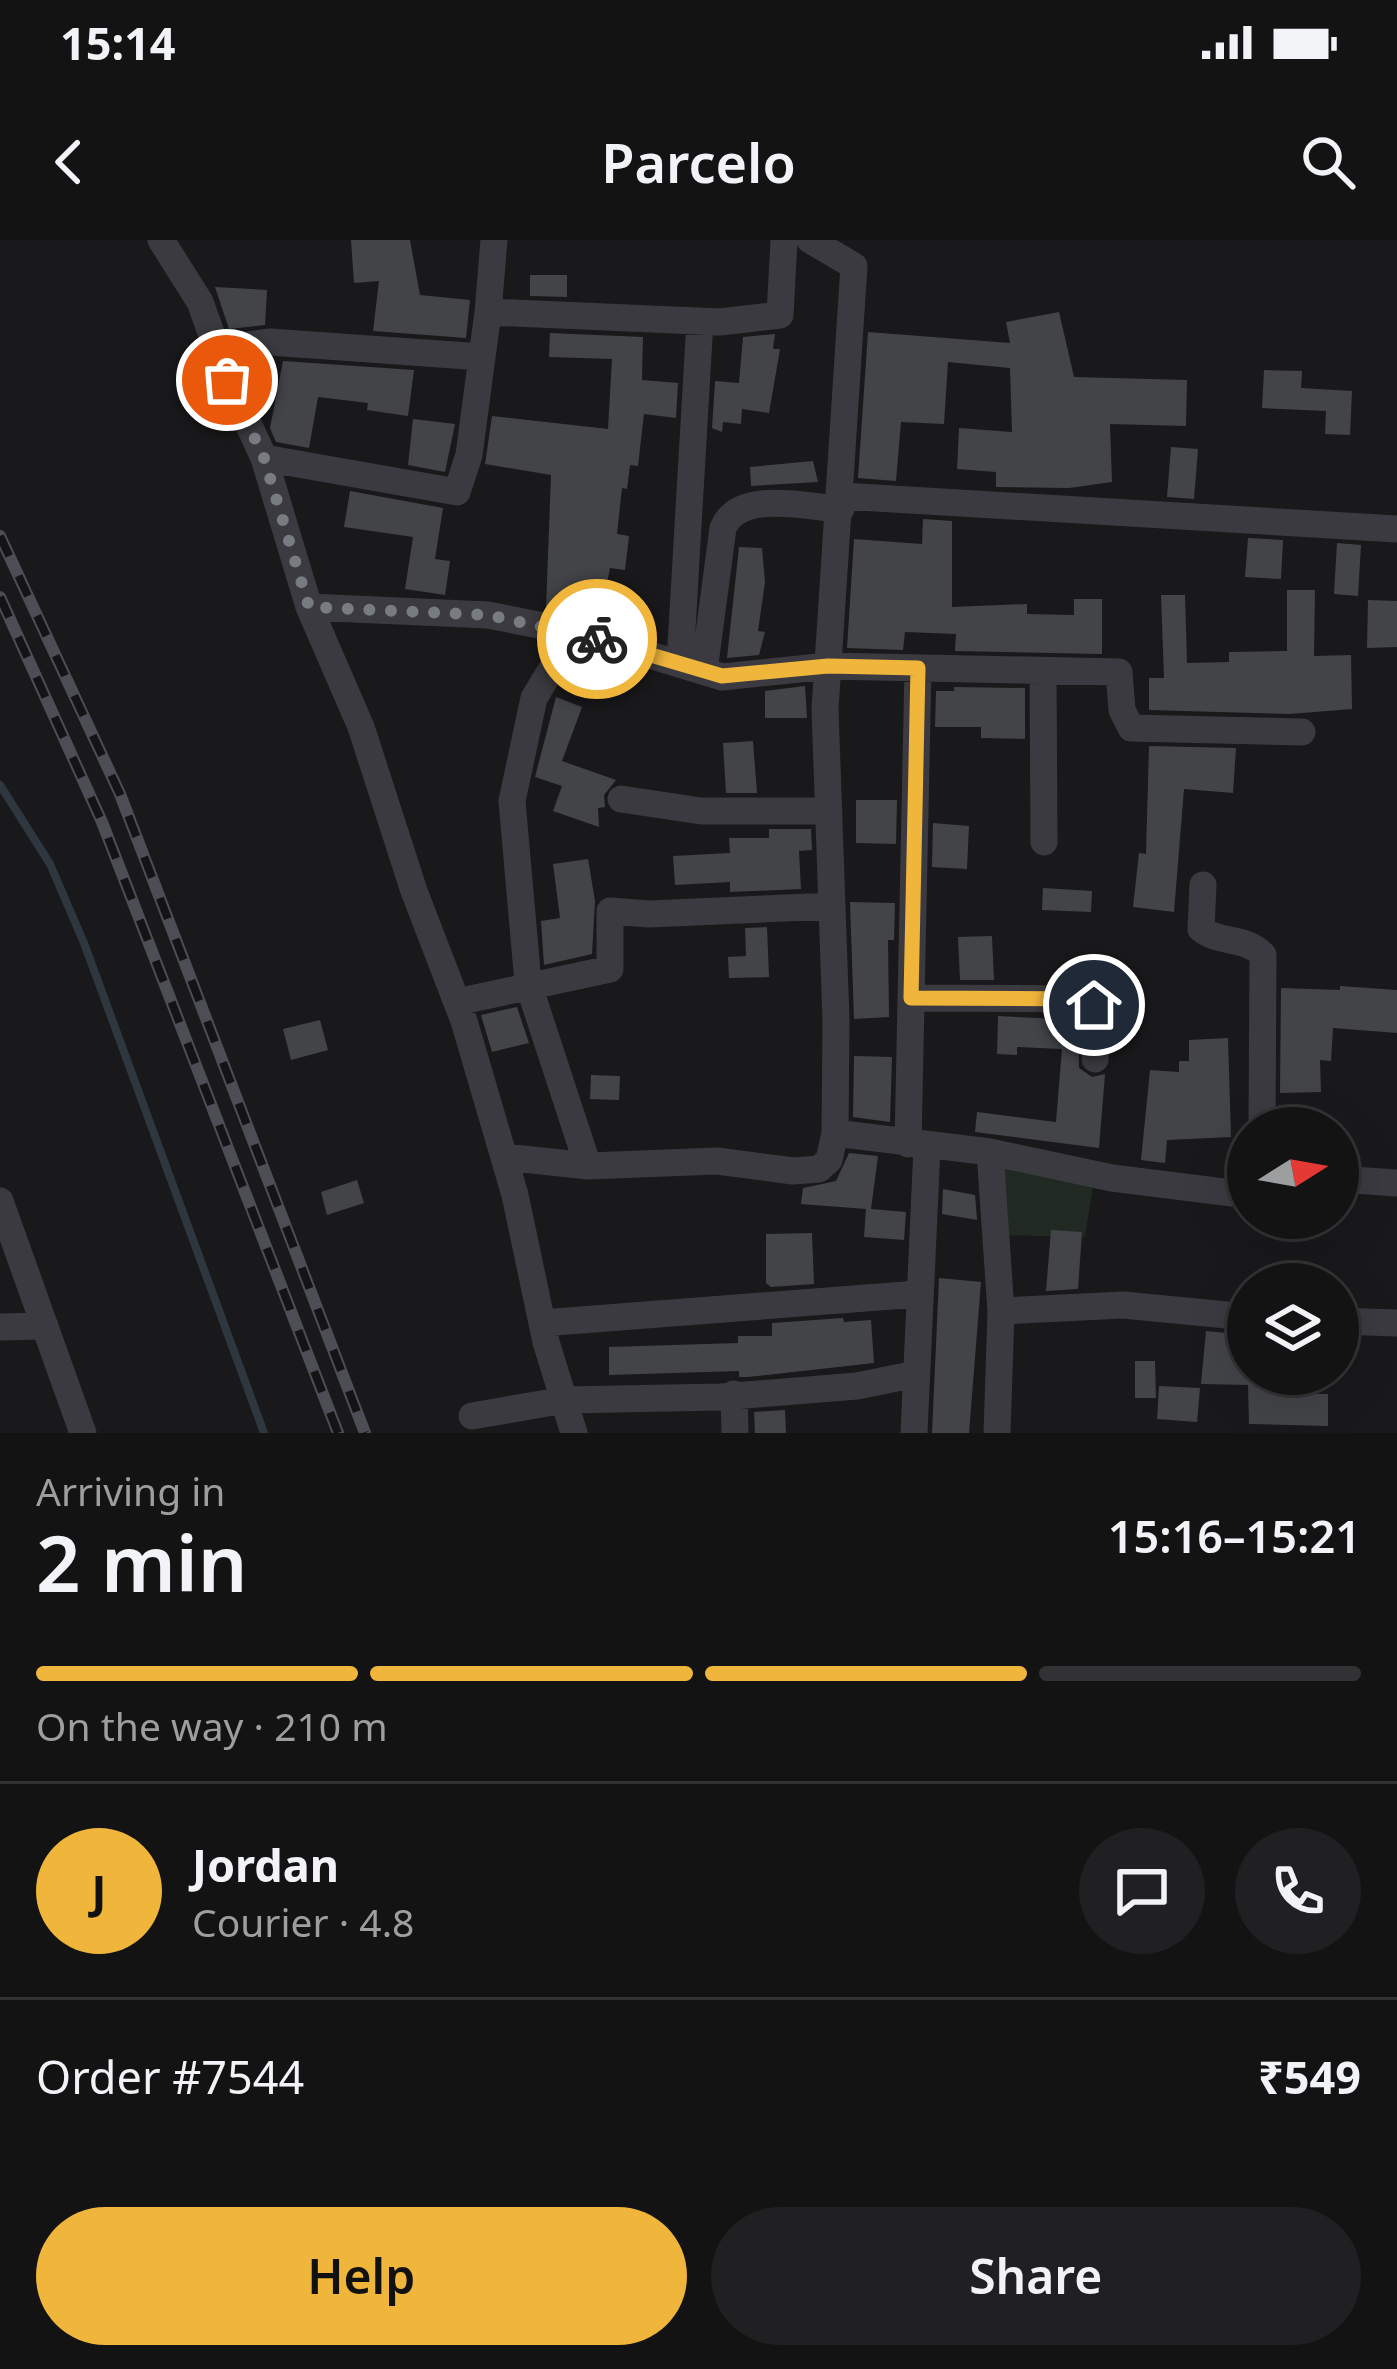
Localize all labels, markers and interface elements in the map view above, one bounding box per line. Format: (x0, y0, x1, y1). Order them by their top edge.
text: 15:14 (60, 12, 176, 73)
text: Parcelo (601, 125, 796, 199)
icon: back (36, 129, 102, 195)
icon: search (1295, 129, 1361, 195)
pin (176, 329, 278, 431)
icon: bag (194, 347, 260, 413)
courier (537, 579, 657, 699)
icon: bike (564, 606, 630, 672)
pin (1043, 954, 1145, 1056)
icon: home (1061, 972, 1127, 1038)
north arrow (1227, 1107, 1359, 1239)
map controls (1227, 1107, 1359, 1395)
button: layers (1227, 1263, 1359, 1395)
text: Arriving in (36, 1464, 225, 1517)
text: 15:16–15:21 (1108, 1505, 1361, 1566)
text: 2 min (36, 1509, 248, 1615)
text: On the way · 210 m (36, 1699, 388, 1752)
button: chat (1079, 1828, 1205, 1954)
button: phone (1235, 1828, 1361, 1954)
text: Jordan (192, 1834, 339, 1895)
text: J (92, 1860, 106, 1921)
text: Courier · 4.8 (192, 1895, 414, 1948)
text: Order #7544 (36, 2046, 304, 2107)
text: ₹549 (1258, 2046, 1361, 2107)
button: Help (36, 2207, 687, 2345)
button: Share (711, 2207, 1361, 2345)

